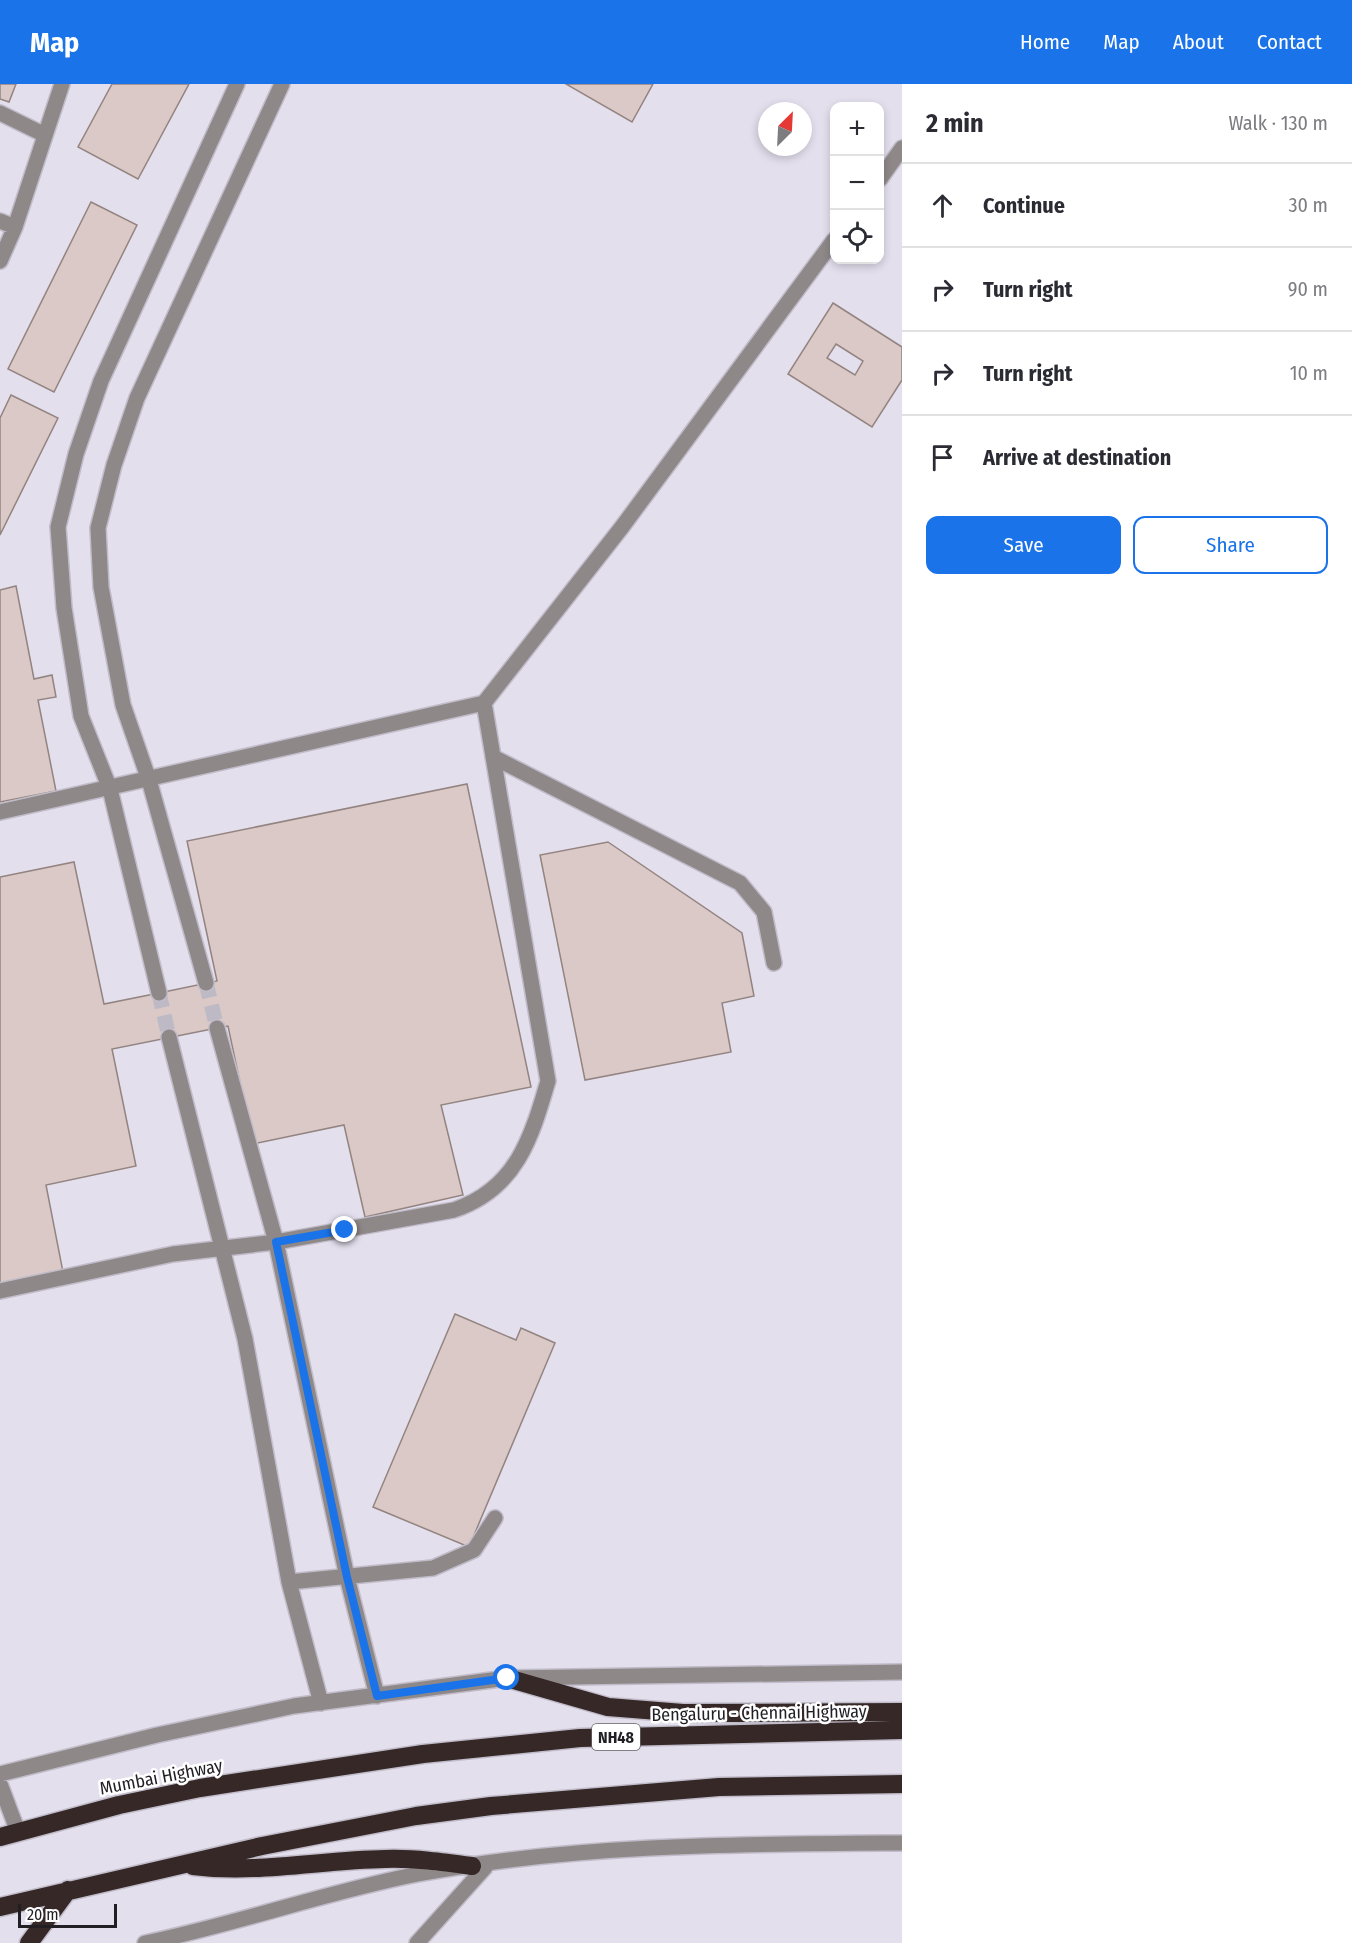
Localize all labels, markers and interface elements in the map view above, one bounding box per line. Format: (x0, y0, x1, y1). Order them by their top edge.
text: Map (30, 26, 79, 59)
text: Home (1020, 29, 1070, 55)
text: Map (1103, 29, 1140, 55)
text: About (1173, 29, 1224, 55)
text: Contact (1257, 29, 1322, 55)
north arrow (758, 102, 812, 156)
map controls (830, 102, 884, 264)
button: + (830, 102, 884, 156)
text: 2 min (926, 108, 984, 139)
text: Walk · 130 m (1228, 111, 1328, 135)
button: − (830, 156, 884, 210)
icon: ahead (926, 189, 959, 222)
text: Continue (983, 192, 1065, 219)
text: 30 m (1288, 193, 1328, 217)
button: locate (830, 210, 884, 264)
icon: right (926, 273, 959, 306)
text: Turn right (983, 276, 1072, 303)
text: 90 m (1288, 277, 1328, 301)
icon: right (926, 357, 959, 390)
text: Turn right (983, 360, 1072, 387)
text: 10 m (1290, 361, 1328, 385)
icon: arrive (926, 441, 959, 474)
text: Arrive at destination (983, 444, 1171, 471)
button: Save (926, 516, 1121, 574)
button: Share (1133, 516, 1328, 574)
route end (331, 1216, 357, 1242)
route start (493, 1664, 519, 1690)
street label: Bengaluru - Chennai Highway (651, 1700, 867, 1726)
road number: NH48 (592, 1724, 640, 1750)
street label: Mumbai Highway (98, 1754, 224, 1800)
scale bar (18, 1901, 117, 1928)
text: 20 m (27, 1905, 58, 1924)

